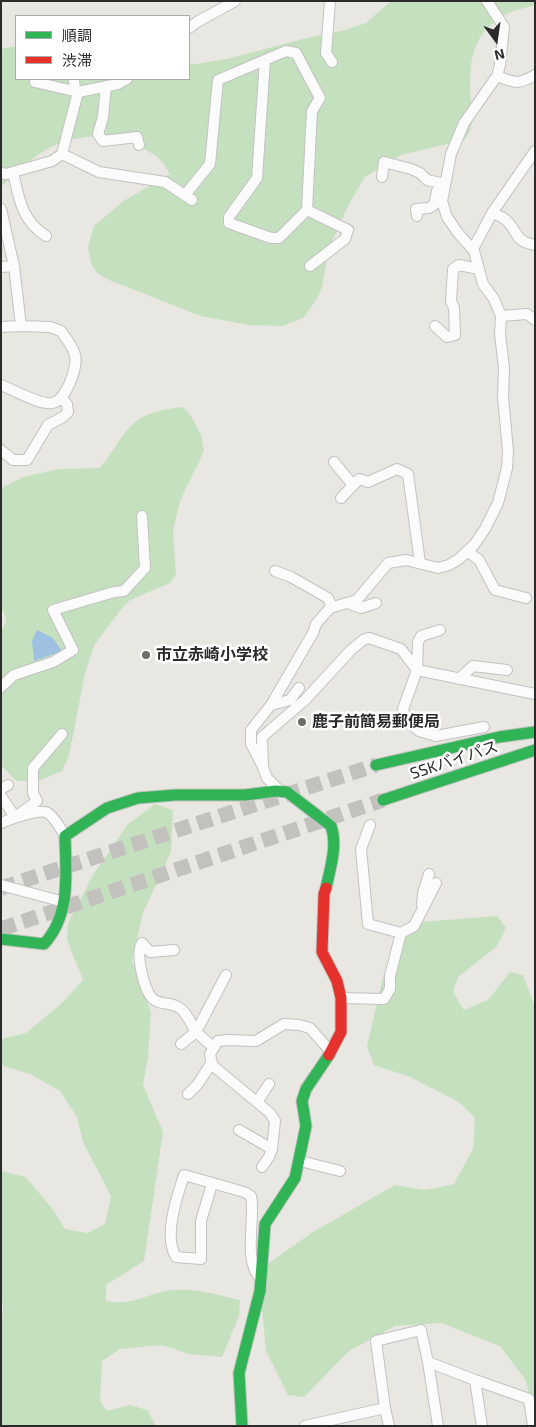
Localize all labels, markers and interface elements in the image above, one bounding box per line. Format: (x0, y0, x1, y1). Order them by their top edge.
legend (15, 15, 190, 80)
north arrow (471, 15, 521, 65)
text: 順調 (62, 26, 92, 44)
text: N (493, 46, 507, 65)
text: 渋滞 (62, 51, 92, 69)
place label: 市立赤崎小学校 (156, 645, 268, 665)
marker: 市立赤崎小学校 (140, 649, 152, 661)
place label: 鹿子前簡易郵便局 (312, 712, 440, 732)
marker: 鹿子前簡易郵便局 (296, 716, 308, 728)
street label: SSKバイパス (408, 737, 500, 783)

